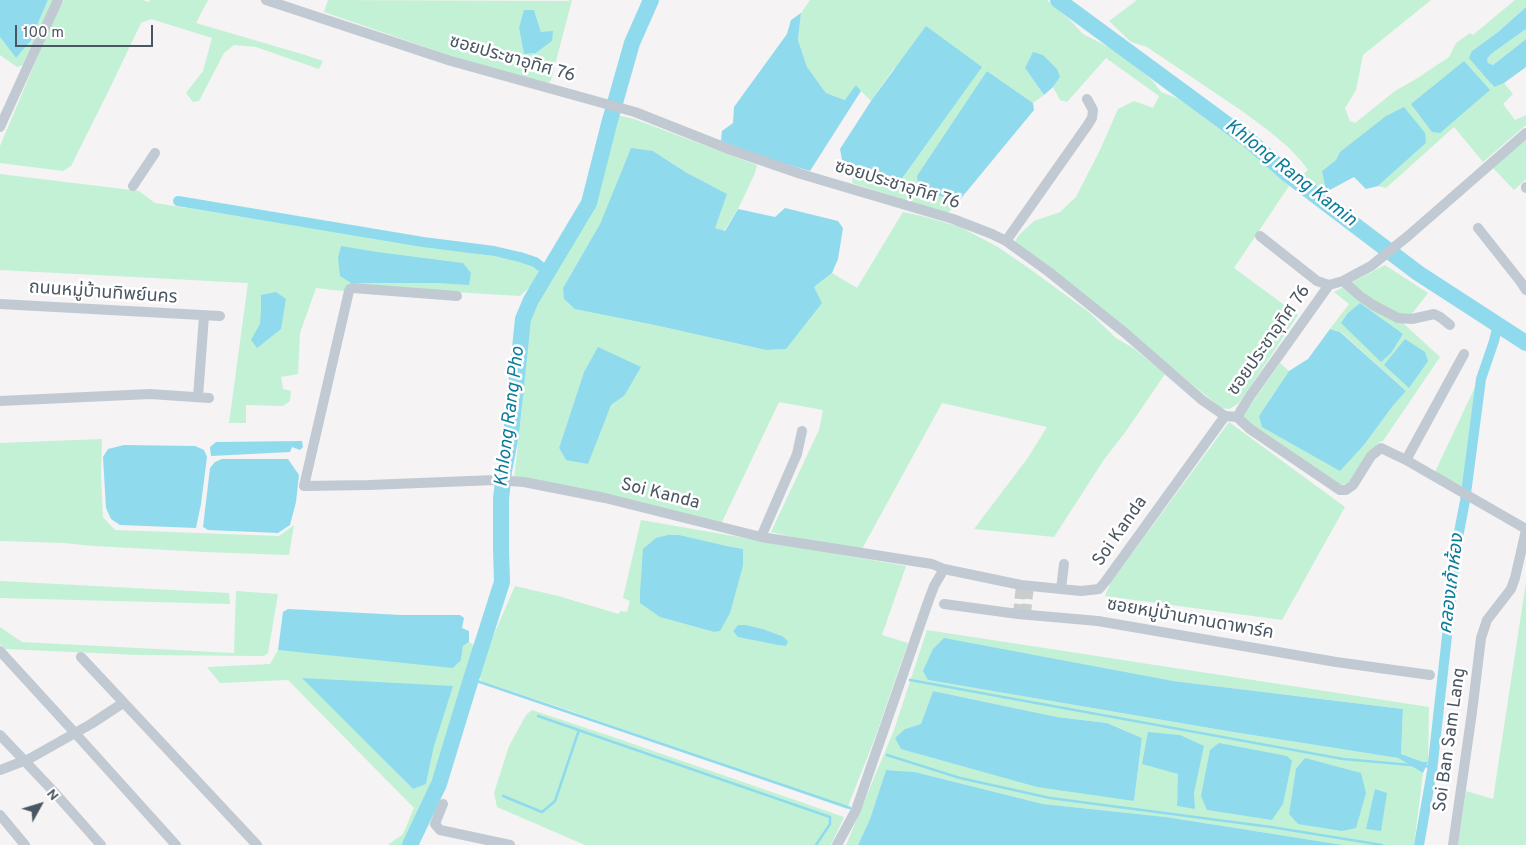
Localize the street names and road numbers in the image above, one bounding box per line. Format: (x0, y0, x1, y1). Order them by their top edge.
street label: ซอยประชาอุทิศ 76 (447, 32, 577, 88)
street label: ซอยประชาอุทิศ 76 (832, 157, 962, 215)
street label: ถนนหมู่บ้านทิพย์นคร (28, 278, 178, 310)
street label: ซอยประชาอุทิศ 76 (1224, 282, 1316, 400)
street label: Soi Kanda (618, 475, 702, 515)
street label: Soi Kanda (1089, 493, 1153, 571)
street label: ซอยหมู่บ้านกานดาพาร์ค (1105, 595, 1275, 645)
street label: Soi Ban Sam Lang (1430, 666, 1472, 814)

